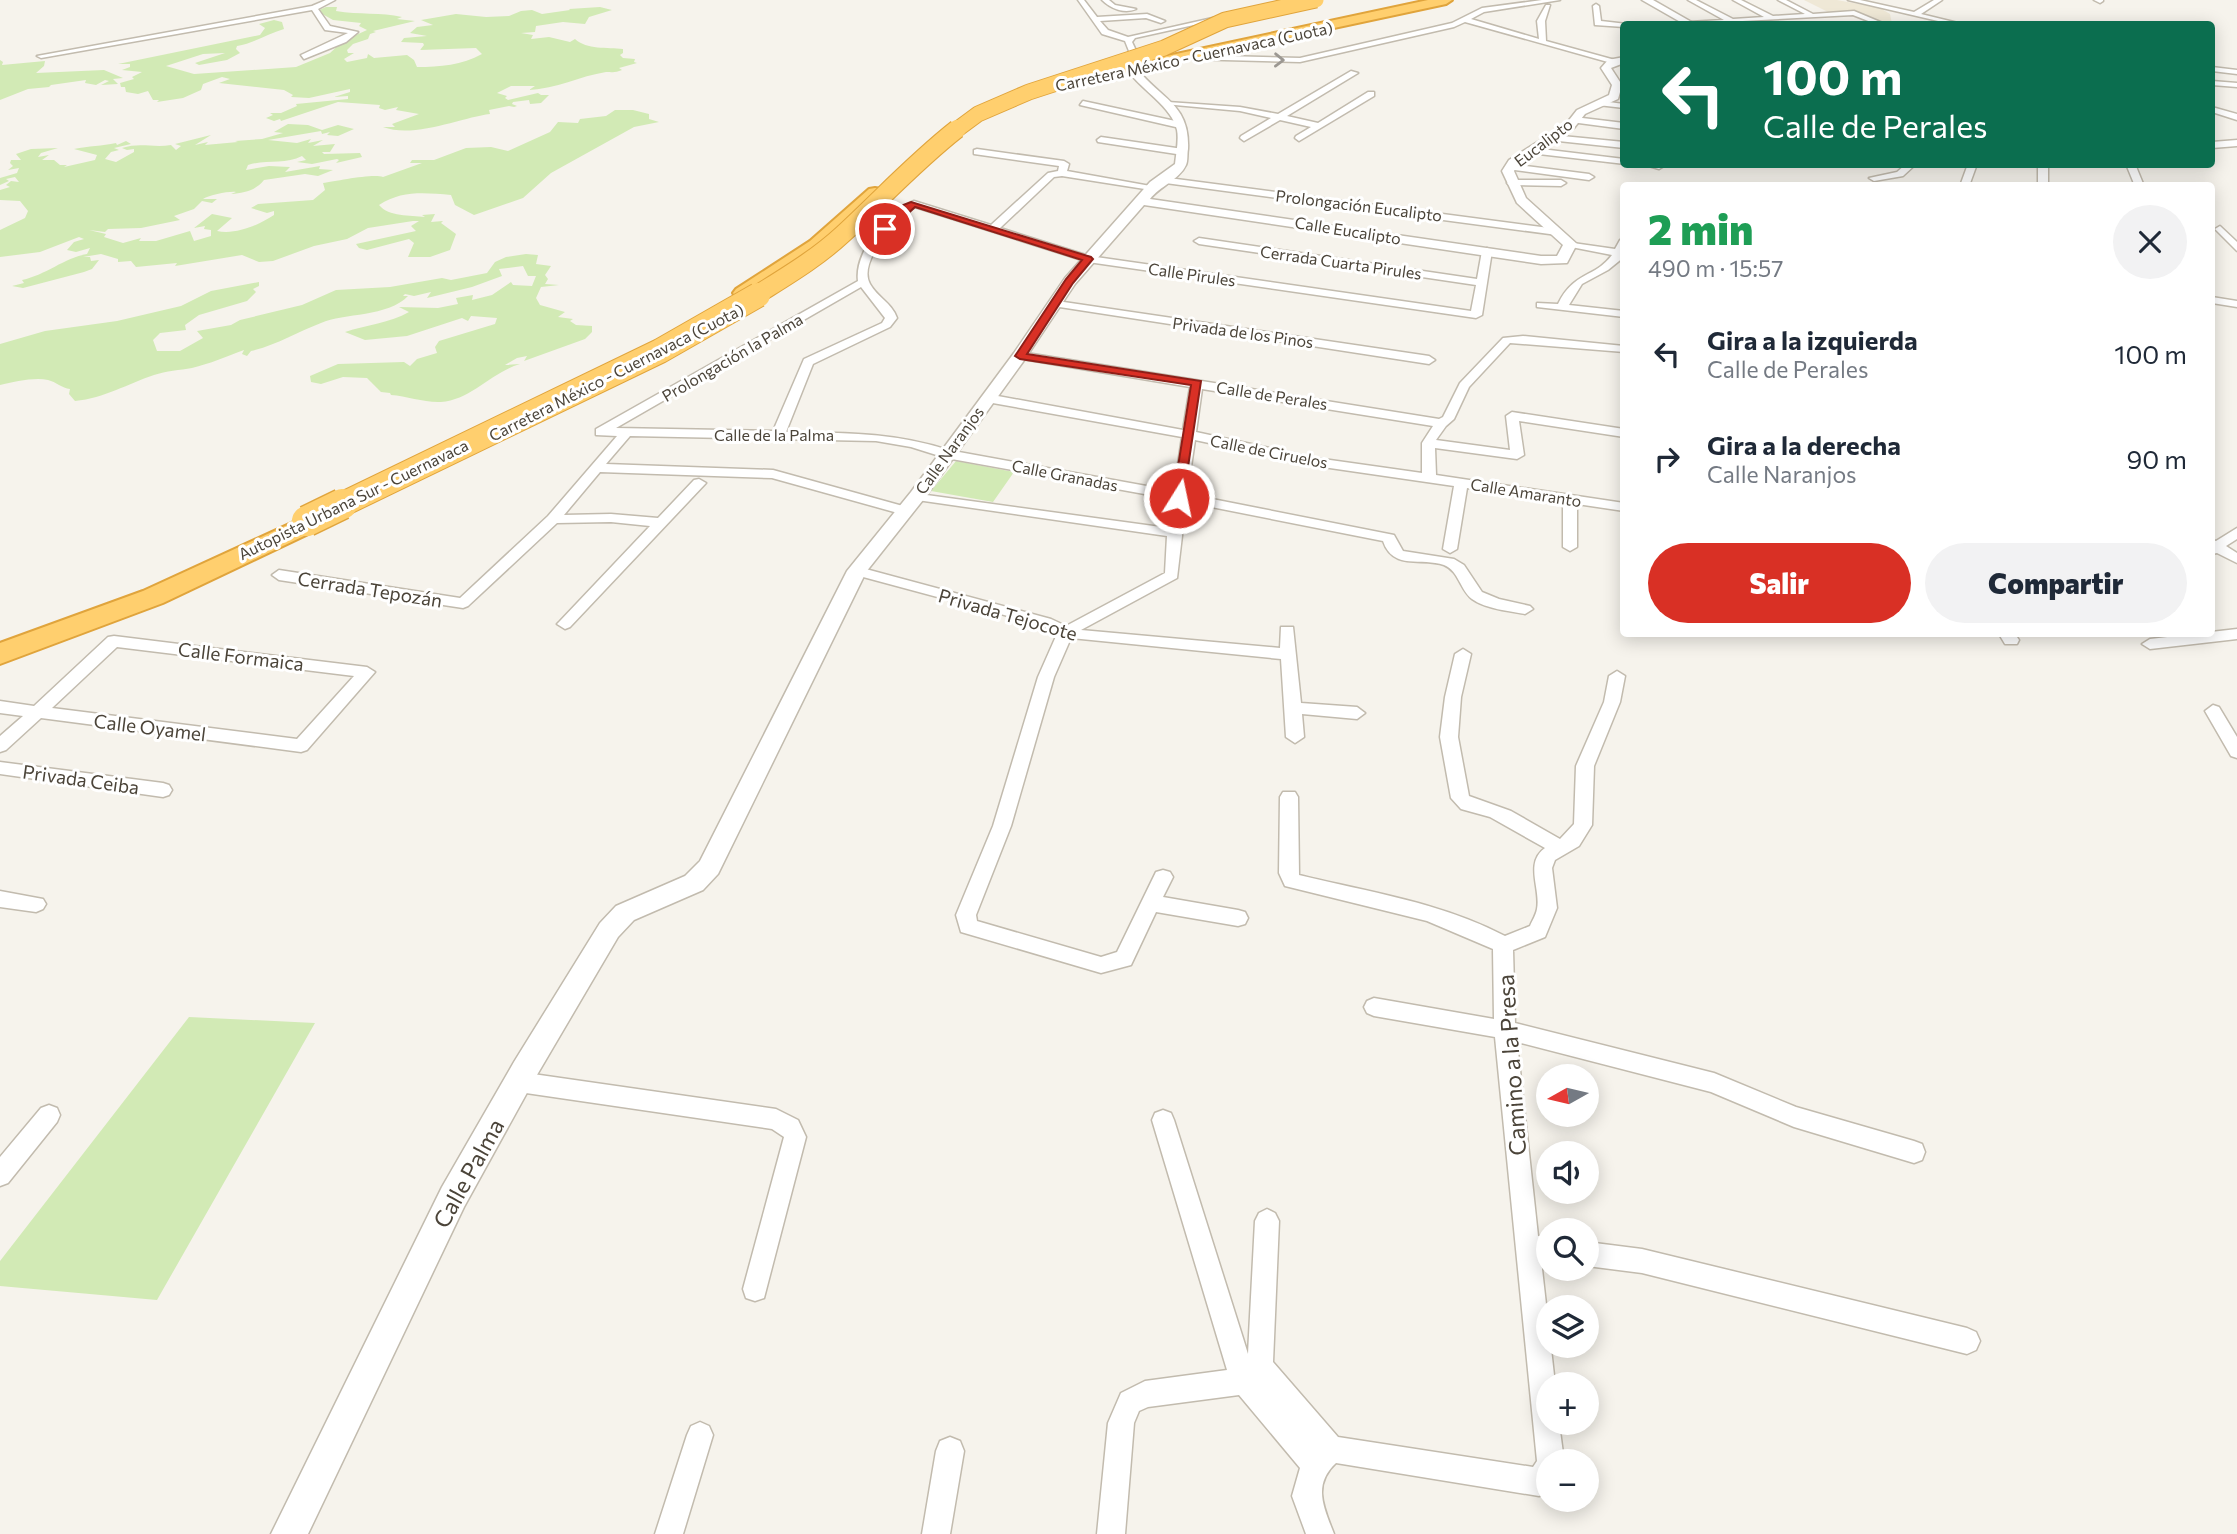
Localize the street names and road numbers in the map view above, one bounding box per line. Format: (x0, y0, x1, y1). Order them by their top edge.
street label: Carretera México - Cuernavaca (Cuota) (1053, 17, 1335, 95)
street label: Eucalipto (1510, 114, 1576, 170)
street label: Prolongación Eucalipto (1275, 185, 1443, 225)
street label: Calle Eucalipto (1294, 212, 1402, 248)
street label: Cerrada Cuarta Pirules (1259, 241, 1423, 283)
street label: Calle Pirules (1147, 258, 1237, 290)
street label: Carretera México - Cuernavaca (Cuota) (485, 299, 747, 445)
street label: Prolongación la Palma (658, 309, 806, 405)
street label: Privada de los Pinos (1171, 313, 1315, 351)
street label: Calle de Perales (1215, 377, 1329, 413)
street label: Calle Naranjos (911, 402, 987, 498)
street label: Calle de la Palma (714, 425, 834, 444)
street label: Calle de Ciruelos (1209, 430, 1329, 472)
street label: Autopista Urbana Sur - Cuernavaca (235, 435, 471, 563)
street label: Calle Granadas (1010, 455, 1120, 495)
street label: Calle Amaranto (1469, 474, 1583, 510)
street label: Cerrada Tepozán (296, 566, 444, 612)
street label: Privada Tejocote (936, 583, 1080, 645)
street label: Calle Formaica (177, 637, 305, 675)
street label: Calle Oyamel (93, 709, 207, 745)
street label: Privada Ceiba (21, 759, 141, 799)
street label: Camino a la Presa (1491, 973, 1531, 1157)
street label: Calle Palma (427, 1114, 509, 1232)

